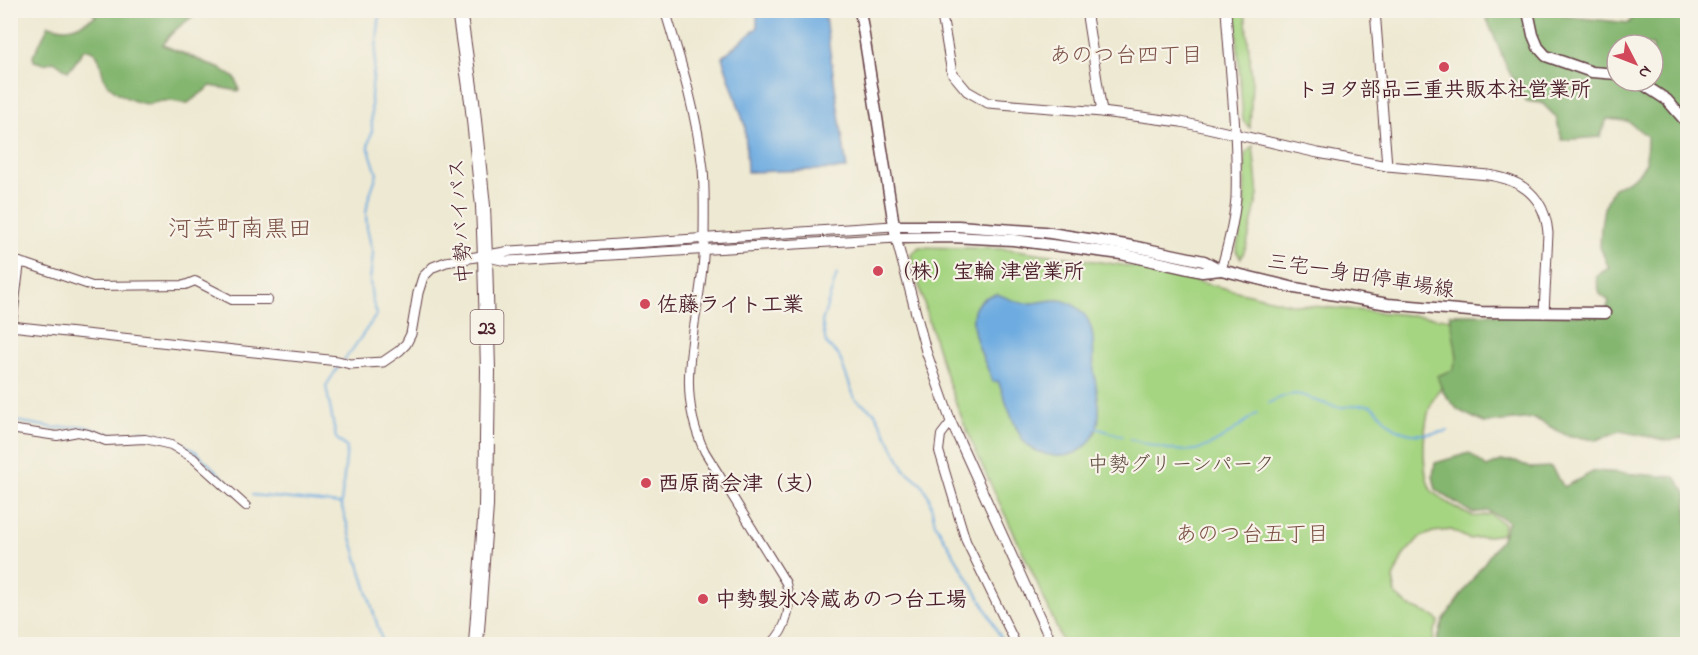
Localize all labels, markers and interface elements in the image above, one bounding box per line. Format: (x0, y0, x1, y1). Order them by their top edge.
north arrow (1605, 33, 1665, 93)
district label: あのつ台四丁目 (1049, 41, 1203, 73)
marker: トヨタ部品三重共販本社営業所 (1437, 60, 1451, 74)
text: N (1632, 60, 1657, 84)
place label: トヨタ部品三重共販本社営業所 (1297, 76, 1591, 106)
street label: 中勢バイパス (443, 157, 481, 285)
district label: 河芸町南黒田 (168, 213, 312, 248)
street label: 三宅一身田停車場線 (1265, 247, 1456, 307)
place label: （株）宝輪 津営業所 (890, 258, 1084, 288)
marker: （株）宝輪 津営業所 (871, 264, 885, 278)
place label: 佐藤ライト工業 (657, 291, 804, 321)
marker: 佐藤ライト工業 (638, 297, 652, 311)
road number: 23 (470, 310, 504, 344)
park label: 中勢グリーンパーク (1088, 451, 1274, 481)
place label: 西原商会津（支） (658, 470, 826, 500)
marker: 西原商会津（支） (639, 476, 653, 490)
district label: あのつ台五丁目 (1175, 520, 1329, 552)
place label: 中勢製氷冷蔵あのつ台工場 (715, 586, 967, 616)
marker: 中勢製氷冷蔵あのつ台工場 (696, 592, 710, 606)

